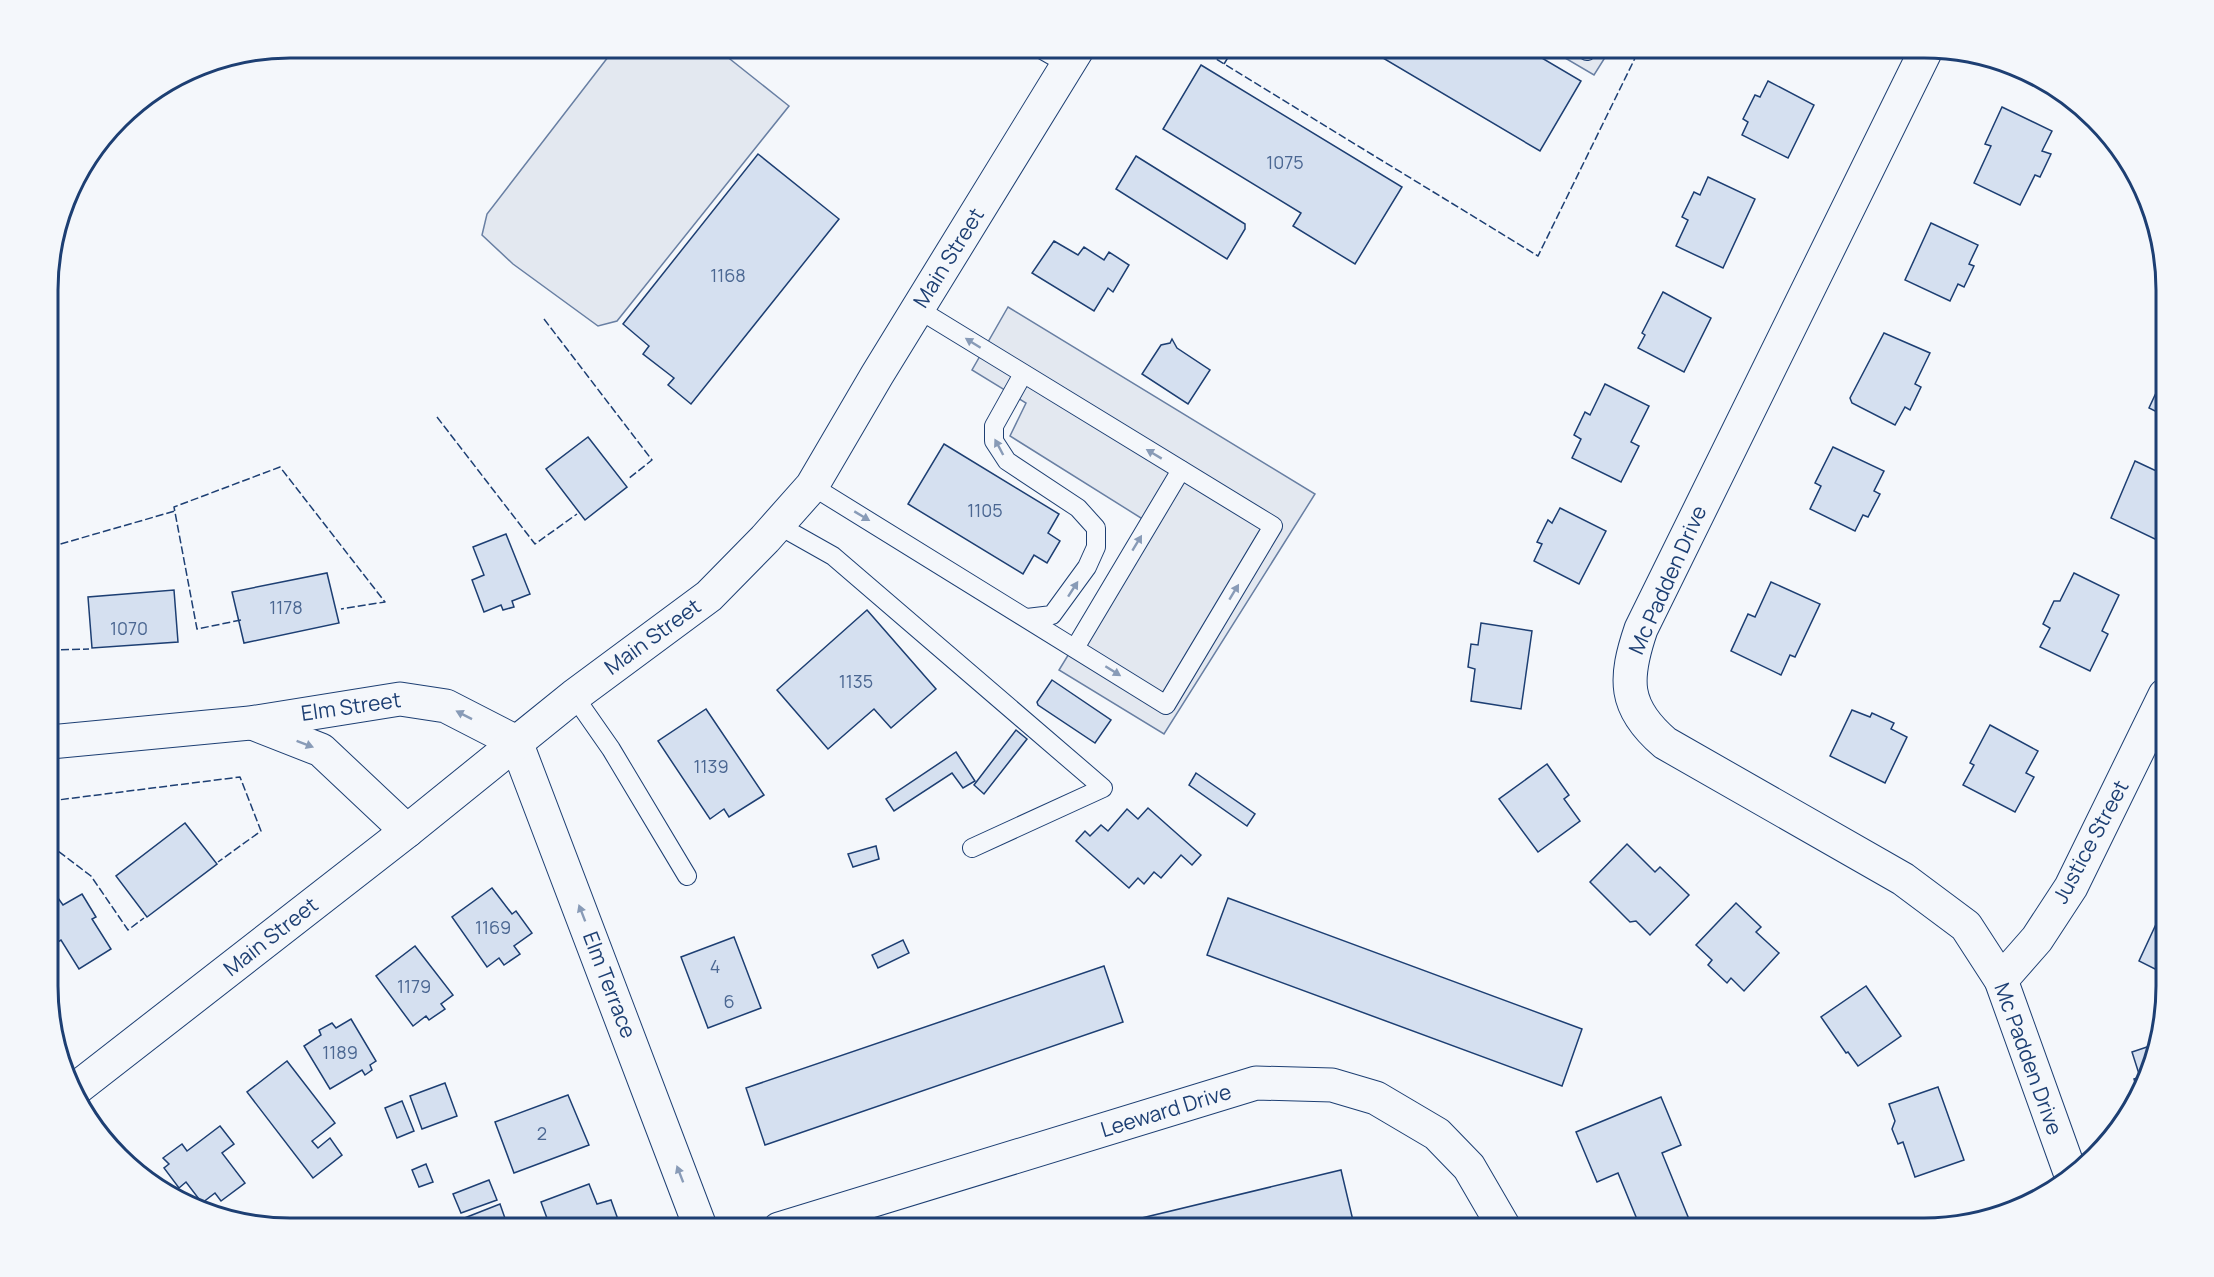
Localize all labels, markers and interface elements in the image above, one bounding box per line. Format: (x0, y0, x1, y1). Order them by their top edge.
house number: 1075 (1266, 150, 1304, 174)
street label: Main Street (906, 202, 990, 313)
house number: 1168 (710, 263, 746, 287)
one-way arrow (965, 338, 981, 349)
one-way arrow (994, 438, 1004, 455)
one-way arrow (1146, 448, 1162, 459)
house number: 1105 (967, 498, 1003, 522)
street label: Mc Padden Drive (1622, 501, 1712, 658)
one-way arrow (854, 510, 870, 521)
one-way arrow (1132, 534, 1142, 551)
one-way arrow (1067, 581, 1078, 597)
one-way arrow (1228, 584, 1239, 600)
street label: Main Street (599, 592, 706, 681)
house number: 1178 (269, 595, 303, 619)
house number: 1070 (110, 616, 148, 640)
one-way arrow (1105, 666, 1121, 677)
house number: 1135 (839, 669, 873, 693)
street label: Elm Street (299, 685, 403, 727)
one-way arrow (455, 710, 472, 720)
one-way arrow (296, 739, 314, 749)
house number: 1139 (693, 754, 729, 778)
street label: Justice Street (2046, 775, 2134, 908)
street label: Main Street (217, 891, 323, 982)
one-way arrow (577, 904, 586, 922)
house number: 1169 (475, 915, 511, 939)
street label: Elm Terrace (577, 927, 643, 1042)
house number: 4 (710, 954, 720, 978)
house number: 1179 (397, 974, 431, 998)
street label: Mc Padden Drive (1988, 979, 2069, 1139)
house number: 6 (723, 989, 735, 1013)
house number: 1189 (322, 1040, 358, 1064)
street label: Leeward Drive (1097, 1077, 1234, 1143)
house number: 2 (537, 1121, 547, 1145)
one-way arrow (675, 1165, 685, 1183)

